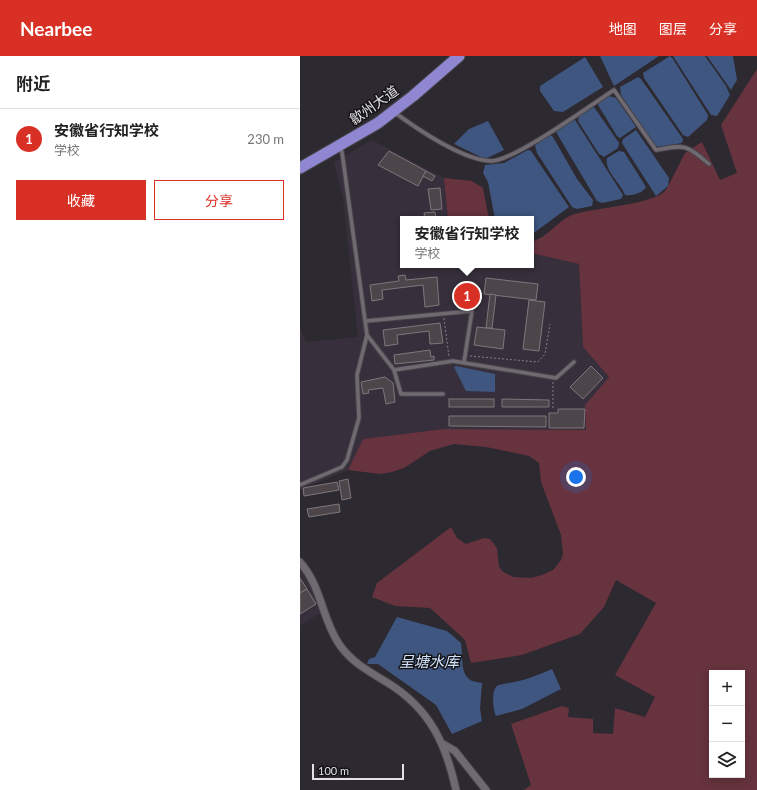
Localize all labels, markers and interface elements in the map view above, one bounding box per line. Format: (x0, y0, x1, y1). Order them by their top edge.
text: Nearbee (20, 17, 92, 40)
text: 地图 (609, 20, 637, 37)
text: 图层 (659, 20, 687, 37)
text: 分享 (709, 20, 737, 37)
text: 附近 (16, 73, 50, 94)
street label: 歙州大道 (346, 82, 402, 128)
text: 安徽省行知学校 (54, 121, 159, 139)
text: 1 (25, 131, 33, 147)
text: 230 m (247, 131, 284, 147)
text: 学校 (54, 142, 80, 158)
button: 收藏 (16, 180, 146, 220)
button: 分享 (154, 180, 284, 220)
popup (400, 216, 534, 268)
text: 安徽省行知学校 (414, 224, 520, 242)
text: 学校 (414, 245, 441, 261)
pin: 1 (454, 281, 480, 311)
your location (566, 467, 586, 487)
water label: 呈塘水库 (399, 652, 462, 670)
map controls (709, 670, 745, 778)
button: + (709, 670, 745, 706)
button: − (709, 706, 745, 742)
button: layers (709, 742, 745, 778)
scale bar (312, 762, 404, 781)
text: 100 m (318, 764, 349, 777)

